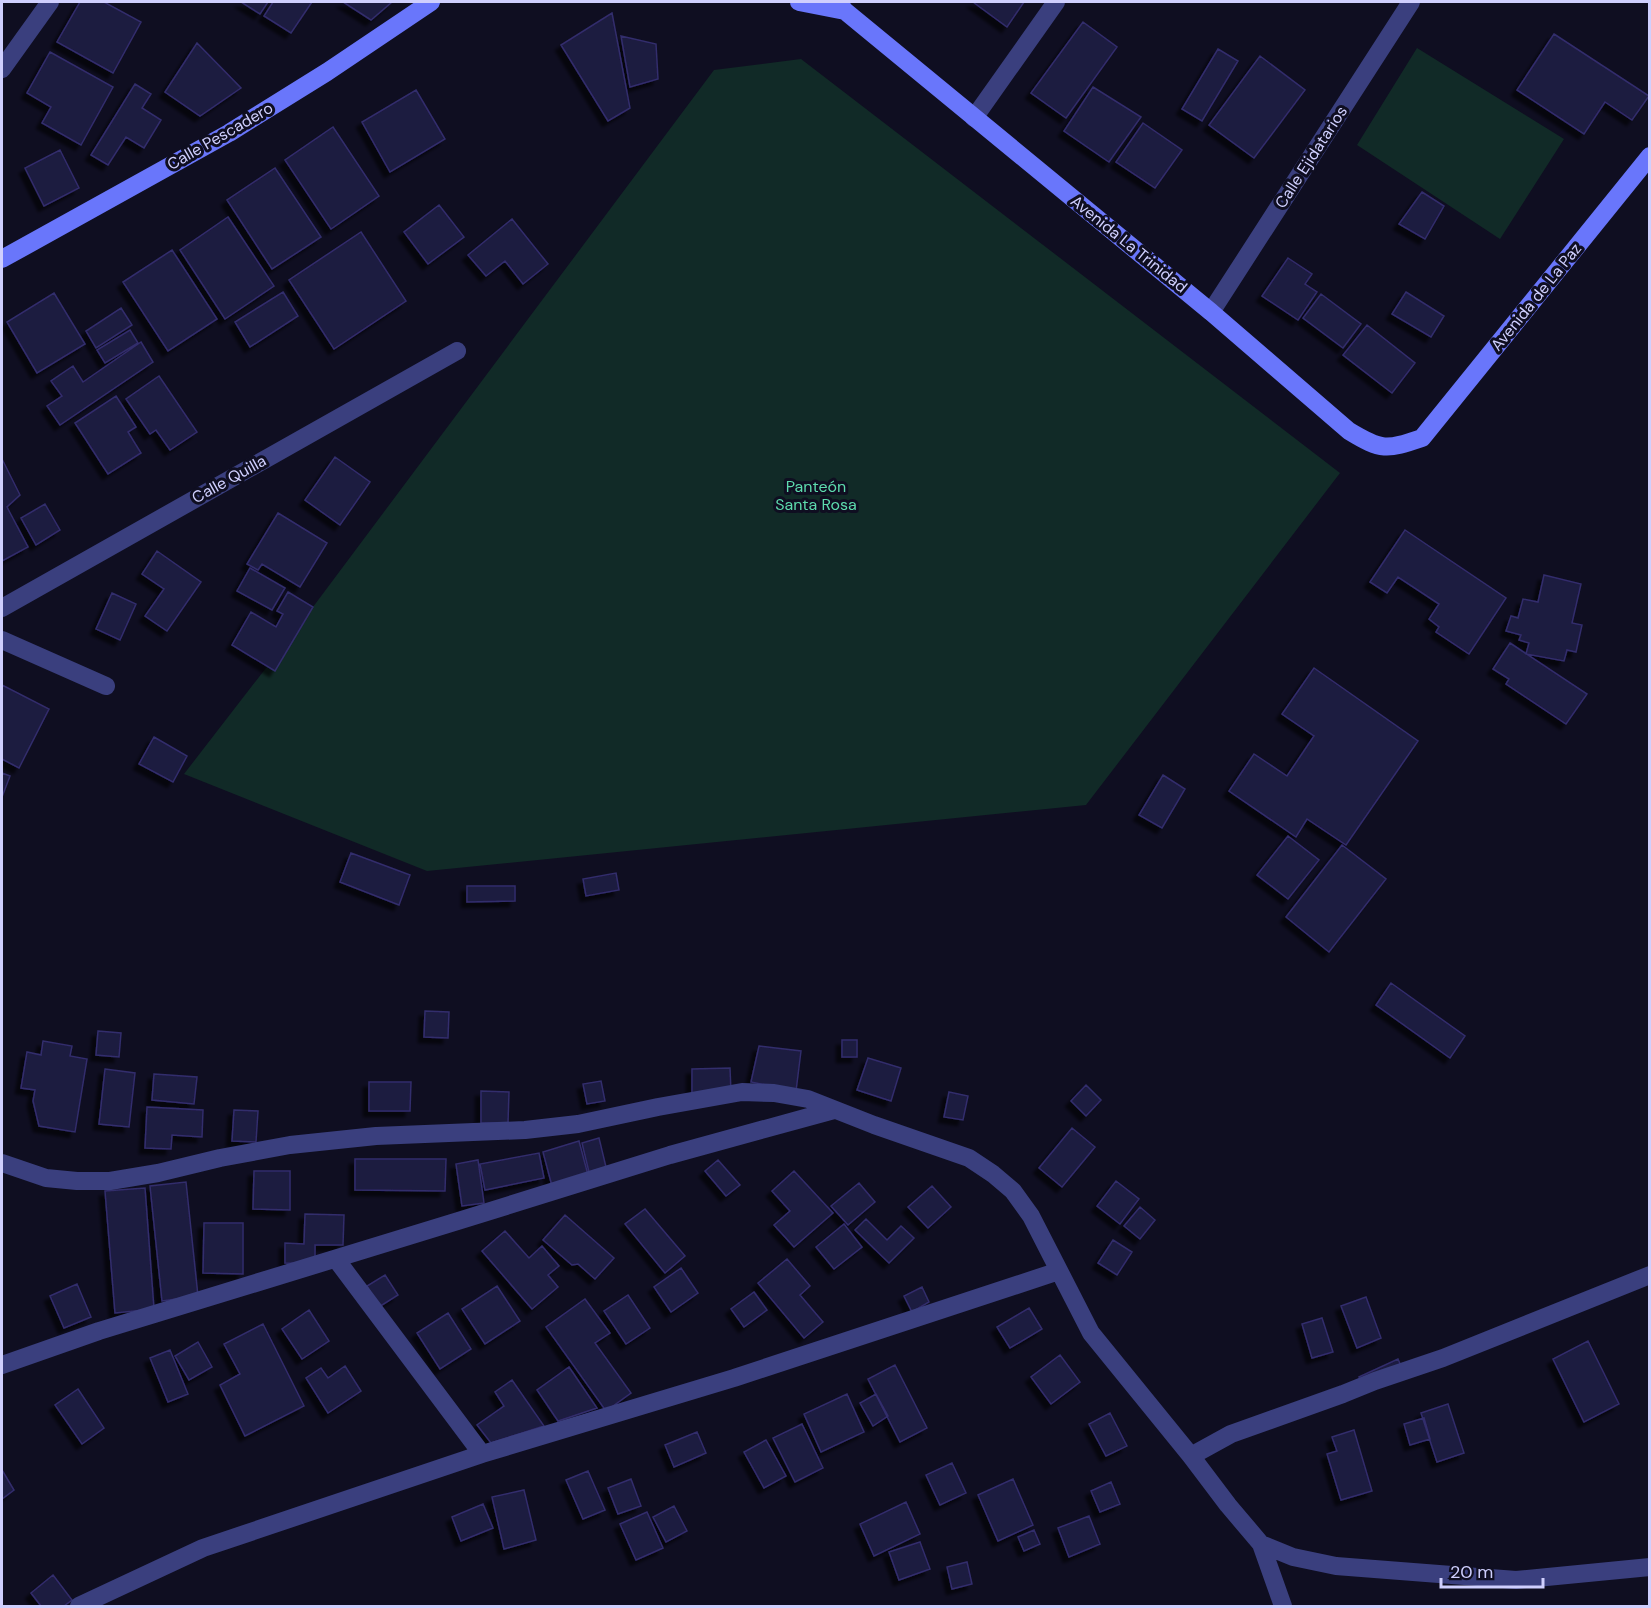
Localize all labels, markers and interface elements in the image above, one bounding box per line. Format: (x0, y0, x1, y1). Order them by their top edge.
street label: Calle Pescadero (163, 97, 277, 175)
street label: Calle Ejidatarios (1270, 102, 1352, 212)
street label: Avenida La Trinidad (1066, 191, 1192, 297)
street label: Avenida de La Paz (1486, 239, 1586, 355)
street label: Calle Quilla (188, 450, 270, 508)
park label: Panteón Santa Rosa (775, 476, 857, 515)
scale bar (1441, 1551, 1543, 1589)
text: 20 m (1450, 1560, 1493, 1584)

